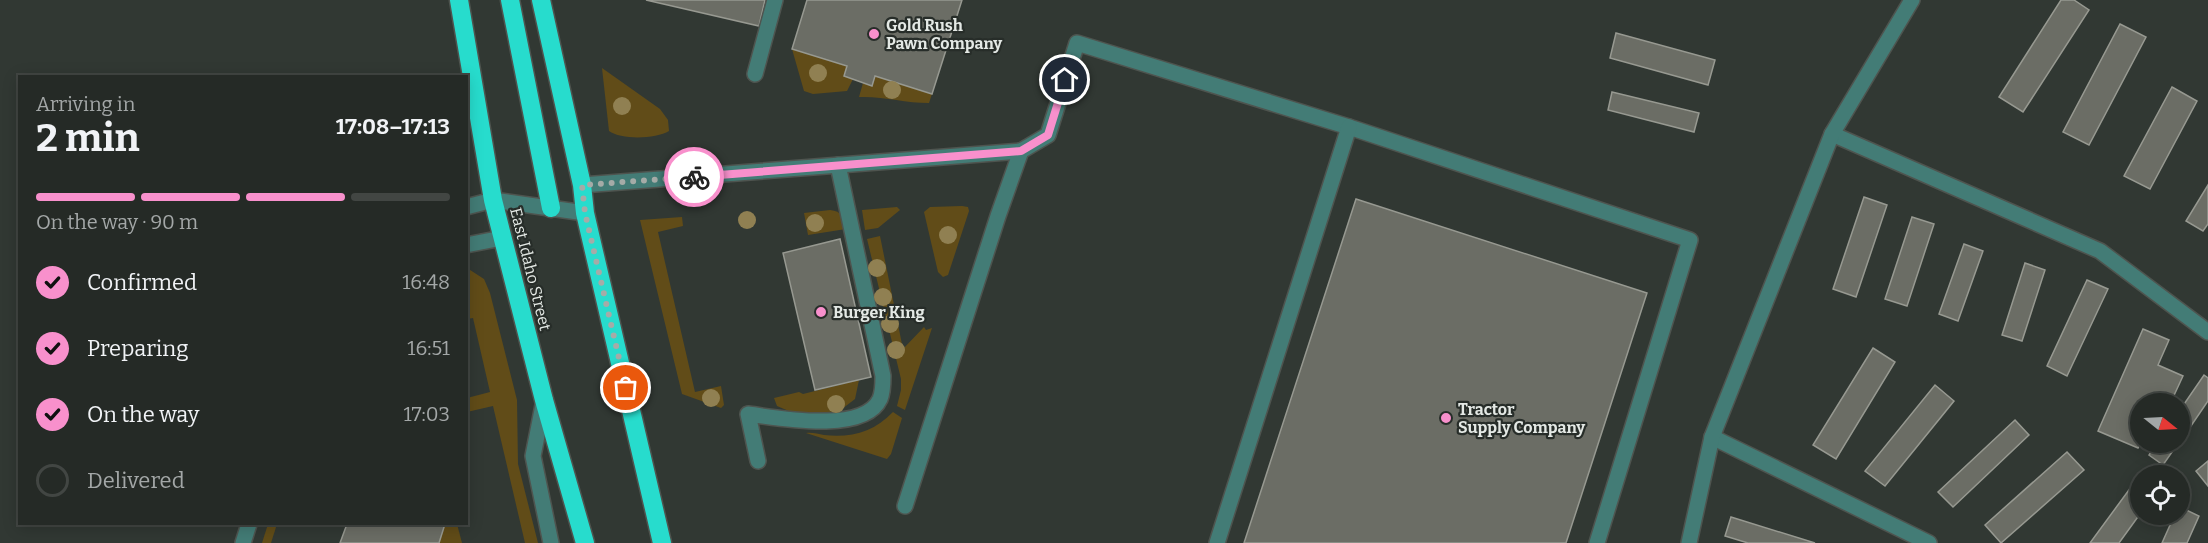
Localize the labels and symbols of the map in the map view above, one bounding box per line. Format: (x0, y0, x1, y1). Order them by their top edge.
place label: Gold Rush Pawn Company (886, 16, 1002, 53)
marker: Gold Rush Pawn Company (867, 27, 881, 41)
pin (1039, 54, 1090, 105)
courier (664, 147, 724, 207)
street label: East Idaho Street (506, 206, 555, 333)
place label: Burger King (833, 303, 925, 322)
marker: Burger King (814, 305, 828, 319)
pin (600, 362, 651, 413)
north arrow (2130, 393, 2190, 453)
place label: Tractor Supply Company (1458, 400, 1585, 437)
marker: Tractor Supply Company (1439, 411, 1453, 425)

